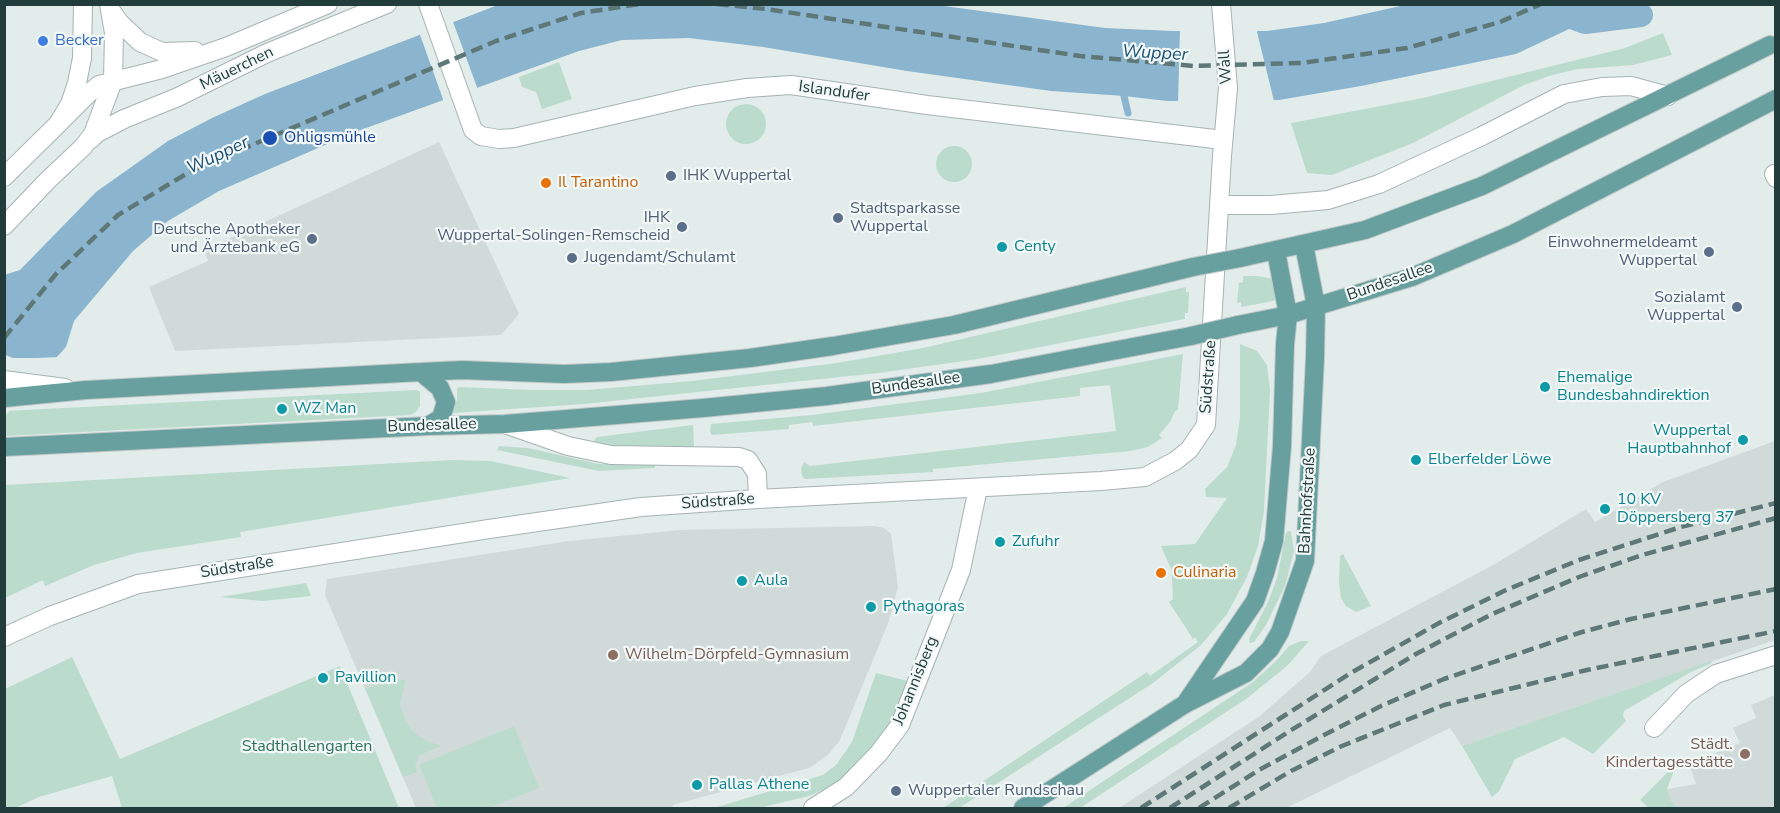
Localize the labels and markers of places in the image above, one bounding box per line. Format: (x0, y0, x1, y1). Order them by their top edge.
place label: Becker (55, 31, 104, 51)
marker: Becker (36, 34, 50, 48)
place label: Ohligsmühle (284, 128, 376, 148)
marker: Ohligsmühle (261, 129, 279, 147)
place label: IHK Wuppertal (683, 166, 791, 186)
marker: IHK Wuppertal (664, 169, 678, 183)
place label: Il Tarantino (558, 173, 638, 193)
marker: Il Tarantino (539, 176, 553, 190)
place label: Stadtsparkasse Wuppertal (850, 199, 960, 237)
place label: IHK Wuppertal-Solingen-Remscheid (437, 208, 670, 246)
marker: Stadtsparkasse Wuppertal (831, 211, 845, 225)
place label: Deutsche Apotheker und Ärztebank eG (153, 220, 300, 258)
marker: IHK Wuppertal-Solingen-Remscheid (675, 220, 689, 234)
marker: Deutsche Apotheker und Ärztebank eG (305, 232, 319, 246)
place label: Einwohnermeldeamt Wuppertal (1548, 233, 1697, 271)
place label: Centy (1014, 237, 1056, 257)
marker: Centy (995, 240, 1009, 254)
marker: Einwohnermeldeamt Wuppertal (1702, 245, 1716, 259)
place label: Jugendamt/Schulamt (584, 248, 735, 268)
marker: Jugendamt/Schulamt (565, 251, 579, 265)
place label: Sozialamt Wuppertal (1647, 288, 1725, 326)
marker: Sozialamt Wuppertal (1730, 300, 1744, 314)
place label: Ehemalige Bundesbahndirektion (1557, 368, 1710, 406)
marker: Ehemalige Bundesbahndirektion (1538, 380, 1552, 394)
place label: WZ Man (294, 399, 356, 419)
marker: WZ Man (275, 402, 289, 416)
place label: Wuppertal Hauptbahnhof (1627, 421, 1731, 459)
marker: Wuppertal Hauptbahnhof (1736, 433, 1750, 447)
place label: Elberfelder Löwe (1428, 450, 1551, 470)
marker: Elberfelder Löwe (1409, 453, 1423, 467)
place label: 10 KV Döppersberg 37 (1617, 490, 1734, 528)
marker: 10 KV Döppersberg 37 (1598, 502, 1612, 516)
place label: Zufuhr (1012, 532, 1059, 552)
marker: Zufuhr (993, 535, 1007, 549)
place label: Culinaria (1173, 563, 1236, 583)
marker: Culinaria (1154, 566, 1168, 580)
place label: Aula (754, 571, 788, 591)
marker: Aula (735, 574, 749, 588)
place label: Pythagoras (883, 597, 965, 617)
marker: Pythagoras (864, 600, 878, 614)
place label: Wilhelm-Dörpfeld-Gymnasium (625, 645, 849, 665)
marker: Wilhelm-Dörpfeld-Gymnasium (606, 648, 620, 662)
place label: Pavillion (335, 668, 396, 688)
marker: Pavillion (316, 671, 330, 685)
place label: Städt. Kindertagesstätte (1605, 735, 1733, 773)
marker: Städt. Kindertagesstätte (1738, 747, 1752, 761)
place label: Pallas Athene (709, 775, 809, 795)
marker: Pallas Athene (690, 778, 704, 792)
place label: Wuppertaler Rundschau (908, 781, 1084, 801)
marker: Wuppertaler Rundschau (889, 784, 903, 798)

